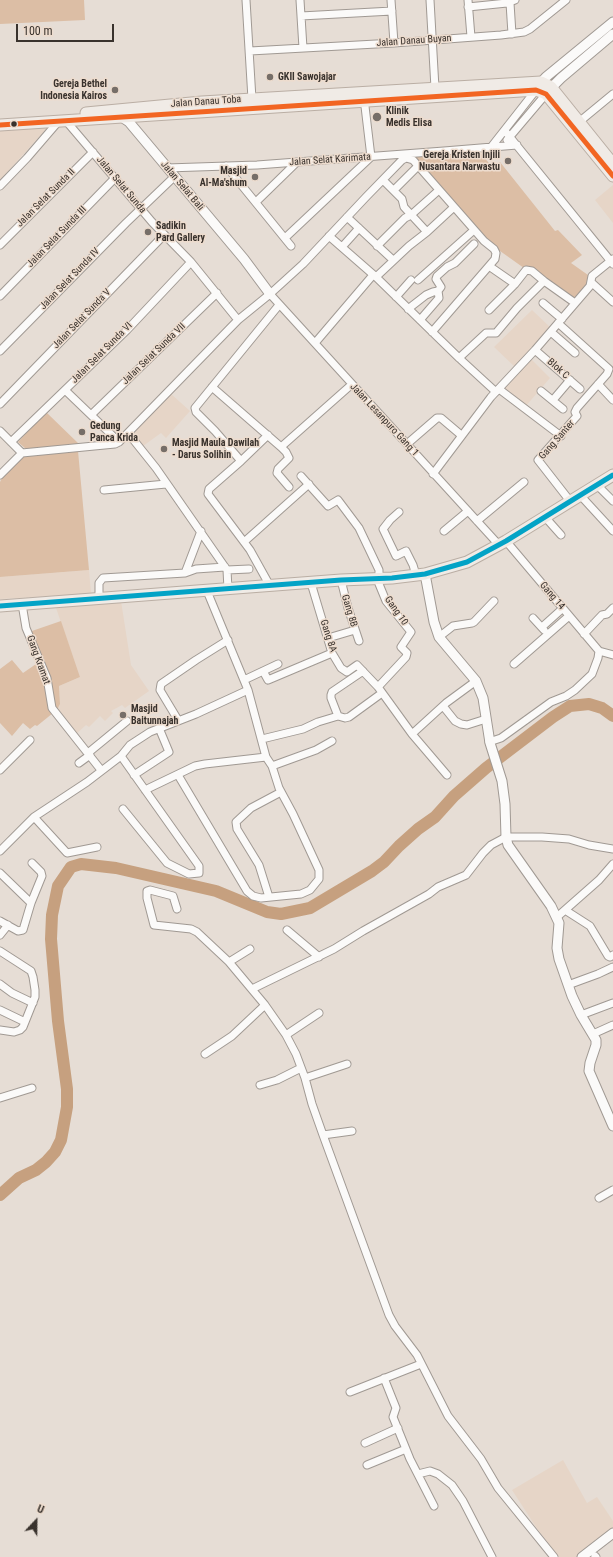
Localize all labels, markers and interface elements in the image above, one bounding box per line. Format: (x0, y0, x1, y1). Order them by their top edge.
scale bar (18, 16, 116, 42)
text: 100 m (23, 24, 53, 38)
street label: Jalan Danau Buyan (376, 32, 452, 50)
place label: GKII Sawojajar (278, 71, 336, 83)
marker: GKII Sawojajar (265, 72, 275, 82)
place label: Gereja Bethel Indonesia Kairos (40, 78, 107, 102)
marker: Gereja Bethel Indonesia Kairos (110, 85, 120, 95)
street label: Jalan Danau Toba (170, 94, 242, 110)
place label: Klinik Medis Elisa (386, 105, 432, 128)
marker: Klinik Medis Elisa (371, 111, 383, 123)
unlabelled marker (9, 119, 19, 129)
place label: Gereja Kristen Injili Nusantara Narwastu (419, 149, 500, 172)
street label: Jalan Selat Karimata (289, 151, 371, 169)
street label: Jalan Selat Sunda (94, 154, 148, 216)
marker: Gereja Kristen Injili Nusantara Narwastu (503, 156, 513, 166)
street label: Jalan Selat Bali (158, 159, 206, 213)
place label: Masjid Al-Ma'shum (200, 165, 247, 188)
street label: Jalan Selat Sunda II (14, 166, 78, 230)
marker: Masjid Al-Ma'shum (250, 172, 260, 182)
street label: Jalan Selat Sunda III (25, 204, 89, 270)
place label: Sadikin Pard Gallery (156, 220, 205, 244)
marker: Sadikin Pard Gallery (143, 227, 153, 237)
street label: Jalan Selat Sunda IV (38, 246, 102, 312)
street label: Jalan Selat Sunda V (50, 287, 114, 351)
street label: Jalan Selat Sunda VI (69, 320, 135, 386)
street label: Jalan Selat Sunda VII (120, 321, 188, 387)
street label: Blok C (545, 356, 571, 382)
street label: Jalan Lesanpuro Gang 1 (347, 381, 421, 459)
street label: Gang Santer (537, 418, 577, 462)
place label: Gedung Panca Krida (90, 420, 138, 444)
marker: Gedung Panca Krida (77, 427, 87, 437)
place label: Masjid Maula Dawilah - Darus Solihin (172, 437, 259, 460)
marker: Masjid Maula Dawilah - Darus Solihin (159, 444, 169, 454)
street label: Gang 14 (537, 580, 567, 612)
street label: Gang 8B (338, 593, 360, 629)
street label: Gang 10 (382, 594, 410, 628)
street label: Gang 8A (317, 618, 339, 654)
street label: Gang Kramat (24, 634, 52, 686)
place label: Masjid Baitunnajah (131, 703, 178, 726)
marker: Masjid Baitunnajah (118, 710, 128, 720)
north arrow (16, 1501, 56, 1541)
text: U (35, 1502, 46, 1517)

